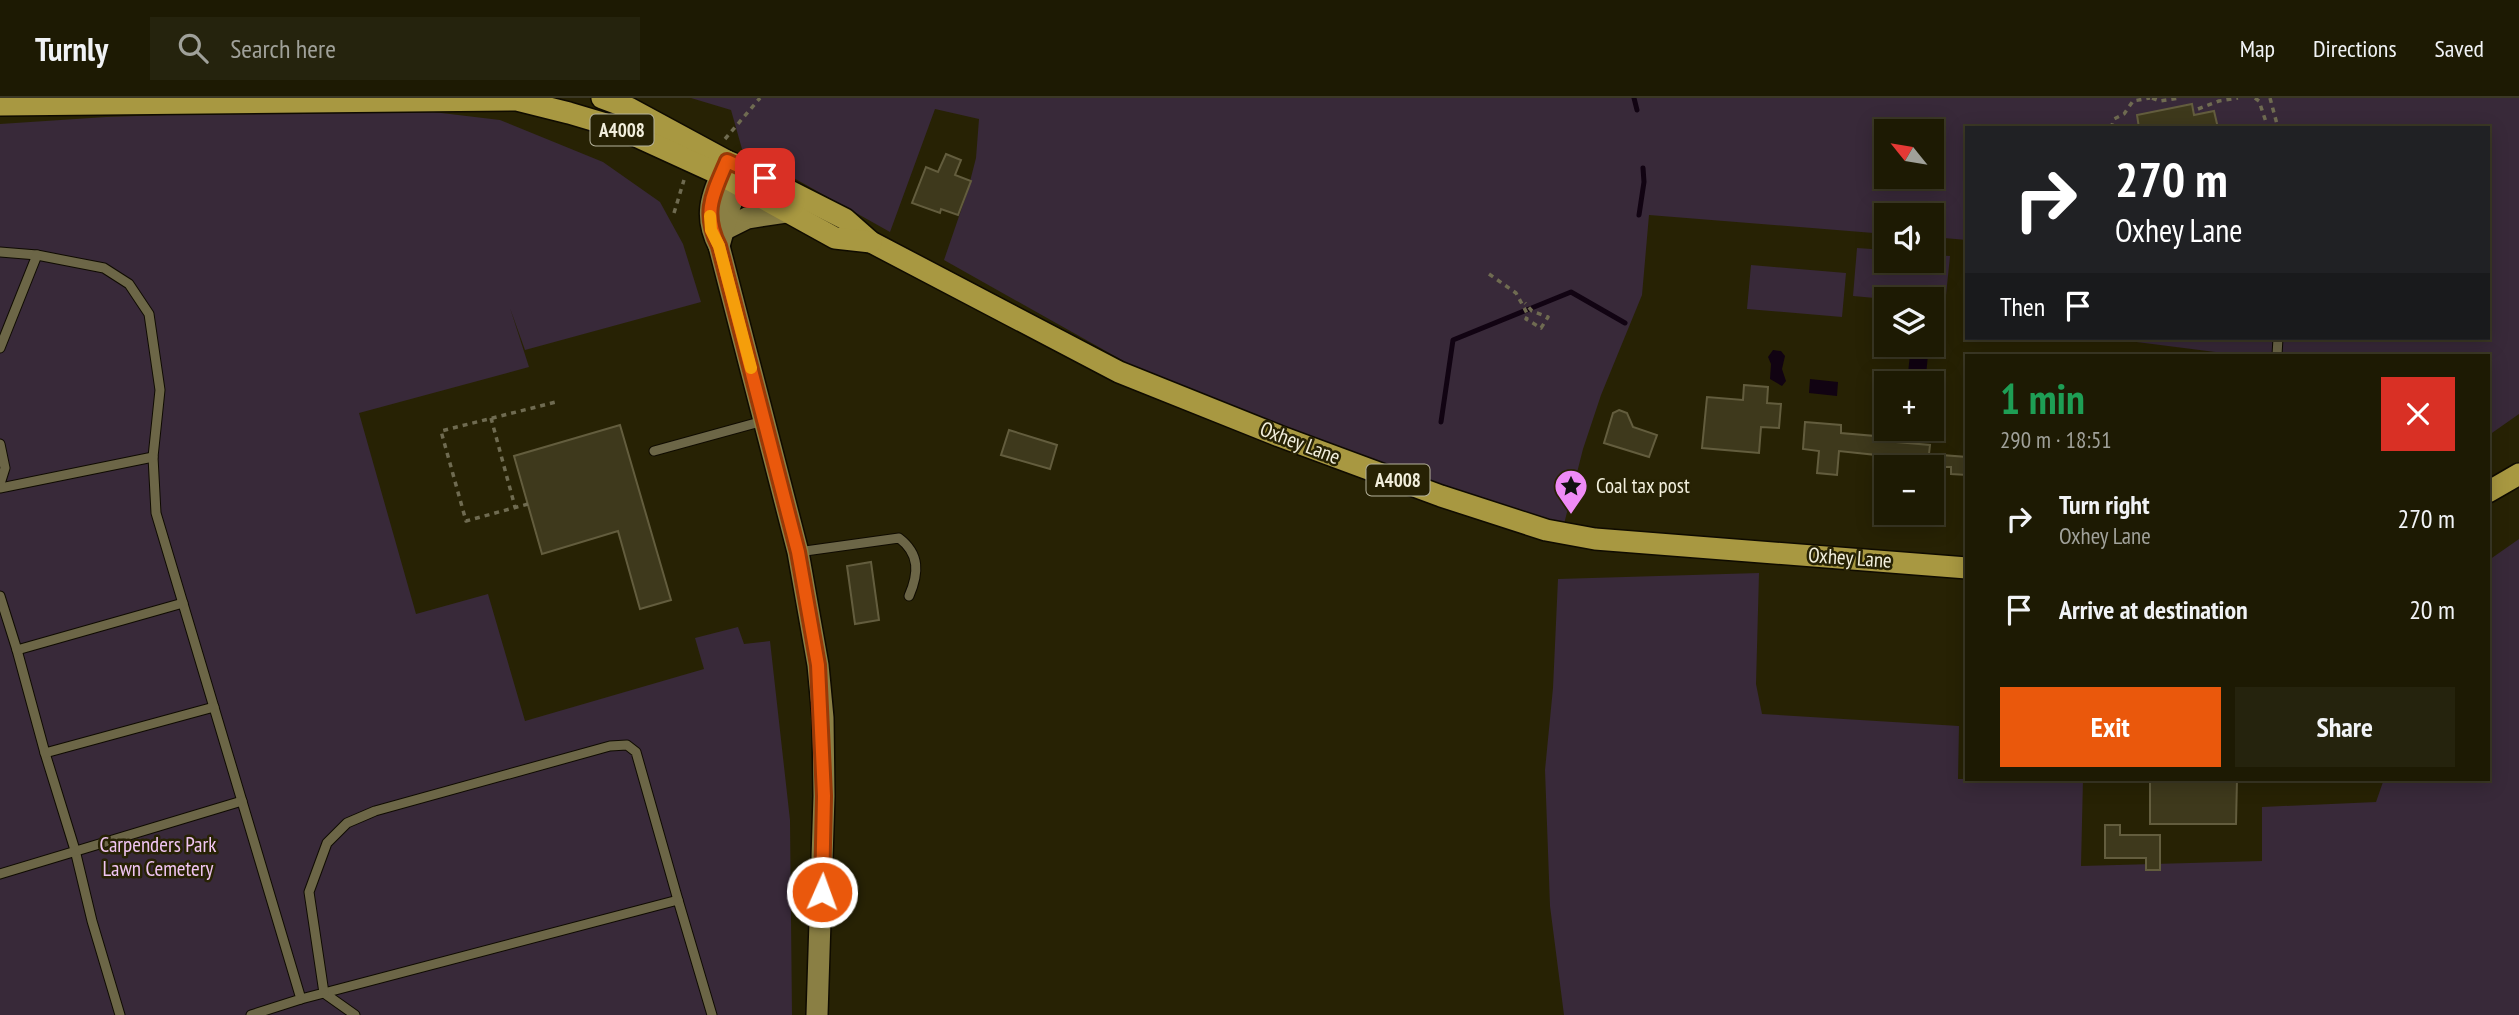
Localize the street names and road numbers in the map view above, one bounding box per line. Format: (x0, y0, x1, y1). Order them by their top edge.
road number: A4008 (590, 114, 654, 146)
street label: Oxhey Lane (1256, 415, 1344, 470)
road number: A4008 (1366, 464, 1430, 496)
street label: Oxhey Lane (1807, 541, 1893, 574)

